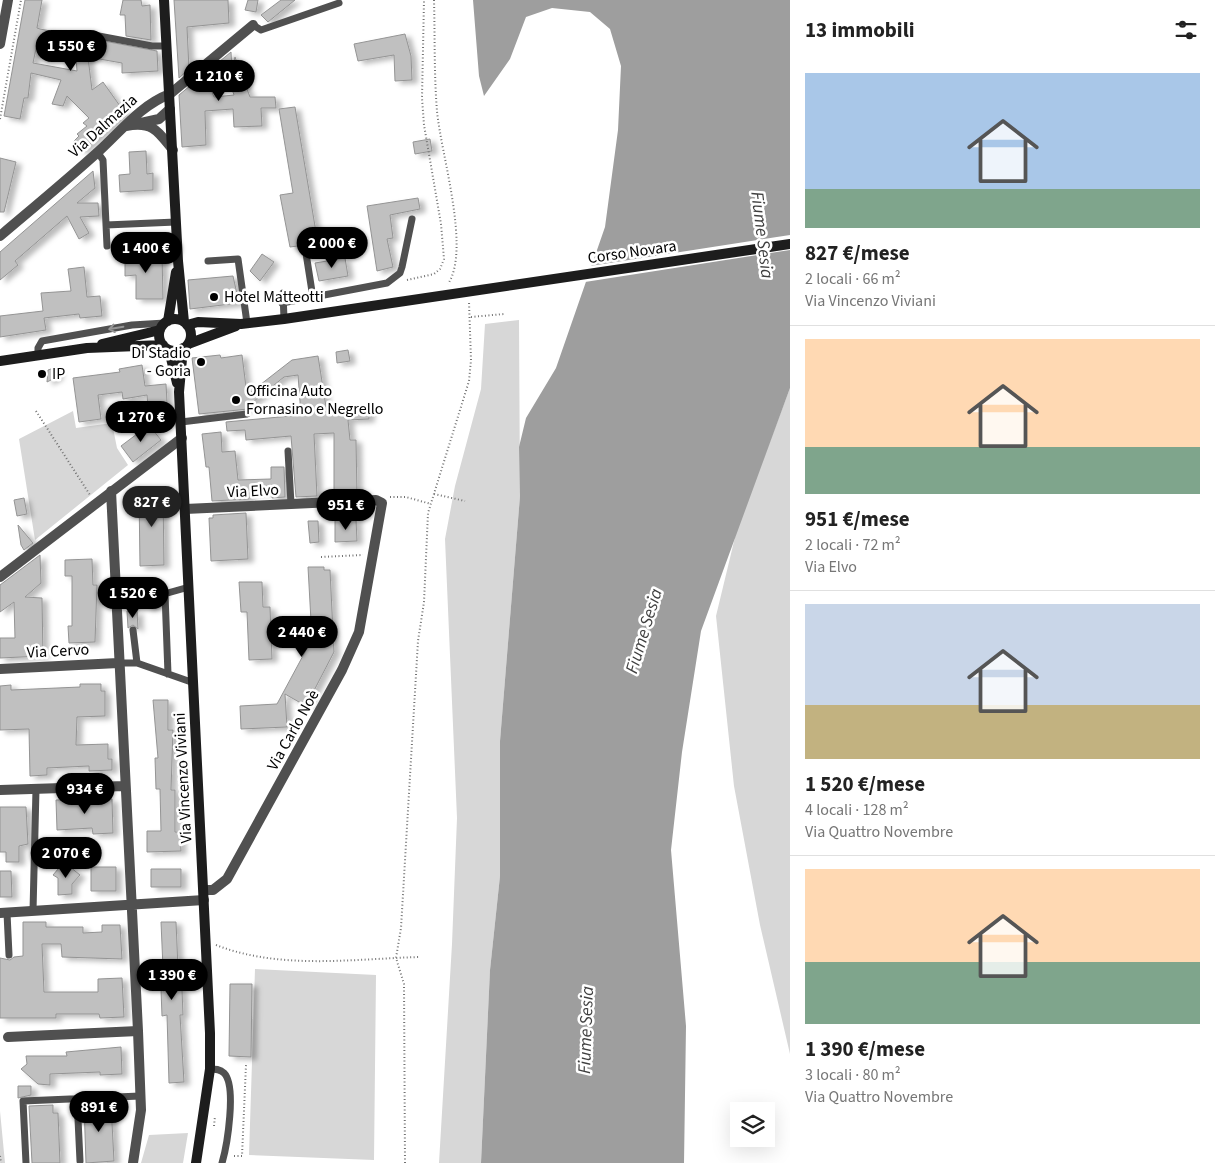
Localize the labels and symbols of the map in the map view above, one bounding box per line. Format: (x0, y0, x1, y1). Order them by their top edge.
pin: 1 550 € (25, 30, 117, 72)
pin: 1 210 € (173, 59, 265, 102)
street label: Via Dalmazia (64, 89, 142, 163)
water label: Fiume Sesia (744, 190, 780, 280)
pin: 2 000 € (286, 226, 378, 269)
pin: 1 400 € (100, 232, 192, 274)
street label: Corso Novara (586, 235, 678, 269)
place label: Hotel Matteotti (224, 286, 324, 308)
marker: Hotel Matteotti (208, 291, 220, 303)
one-way arrow (108, 324, 124, 334)
place label: Di Stadio - Goria (131, 342, 191, 382)
marker: Di Stadio - Goria (195, 356, 207, 368)
place label: IP (52, 363, 65, 385)
marker: IP (36, 368, 48, 380)
place label: Officina Auto Fornasino e Negrello (246, 380, 383, 420)
marker: Officina Auto Fornasino e Negrello (230, 394, 242, 406)
pin: 1 270 € (95, 400, 187, 443)
street label: Via Elvo (226, 479, 280, 503)
pin: 827 € (117, 486, 187, 528)
pin: 951 € (311, 488, 381, 531)
pin: 1 520 € (87, 576, 179, 619)
water label: Fiume Sesia (619, 585, 669, 677)
pin: 2 440 € (256, 616, 348, 658)
street label: Via Cervo (26, 638, 90, 664)
street label: Via Carlo Noè (262, 686, 324, 774)
street label: Via Vincenzo Viviani (169, 712, 197, 844)
pin: 934 € (50, 772, 120, 815)
pin: 2 070 € (20, 836, 112, 879)
pin: 1 390 € (126, 958, 218, 1001)
water label: Fiume Sesia (572, 985, 600, 1074)
pin: 891 € (64, 1090, 134, 1133)

